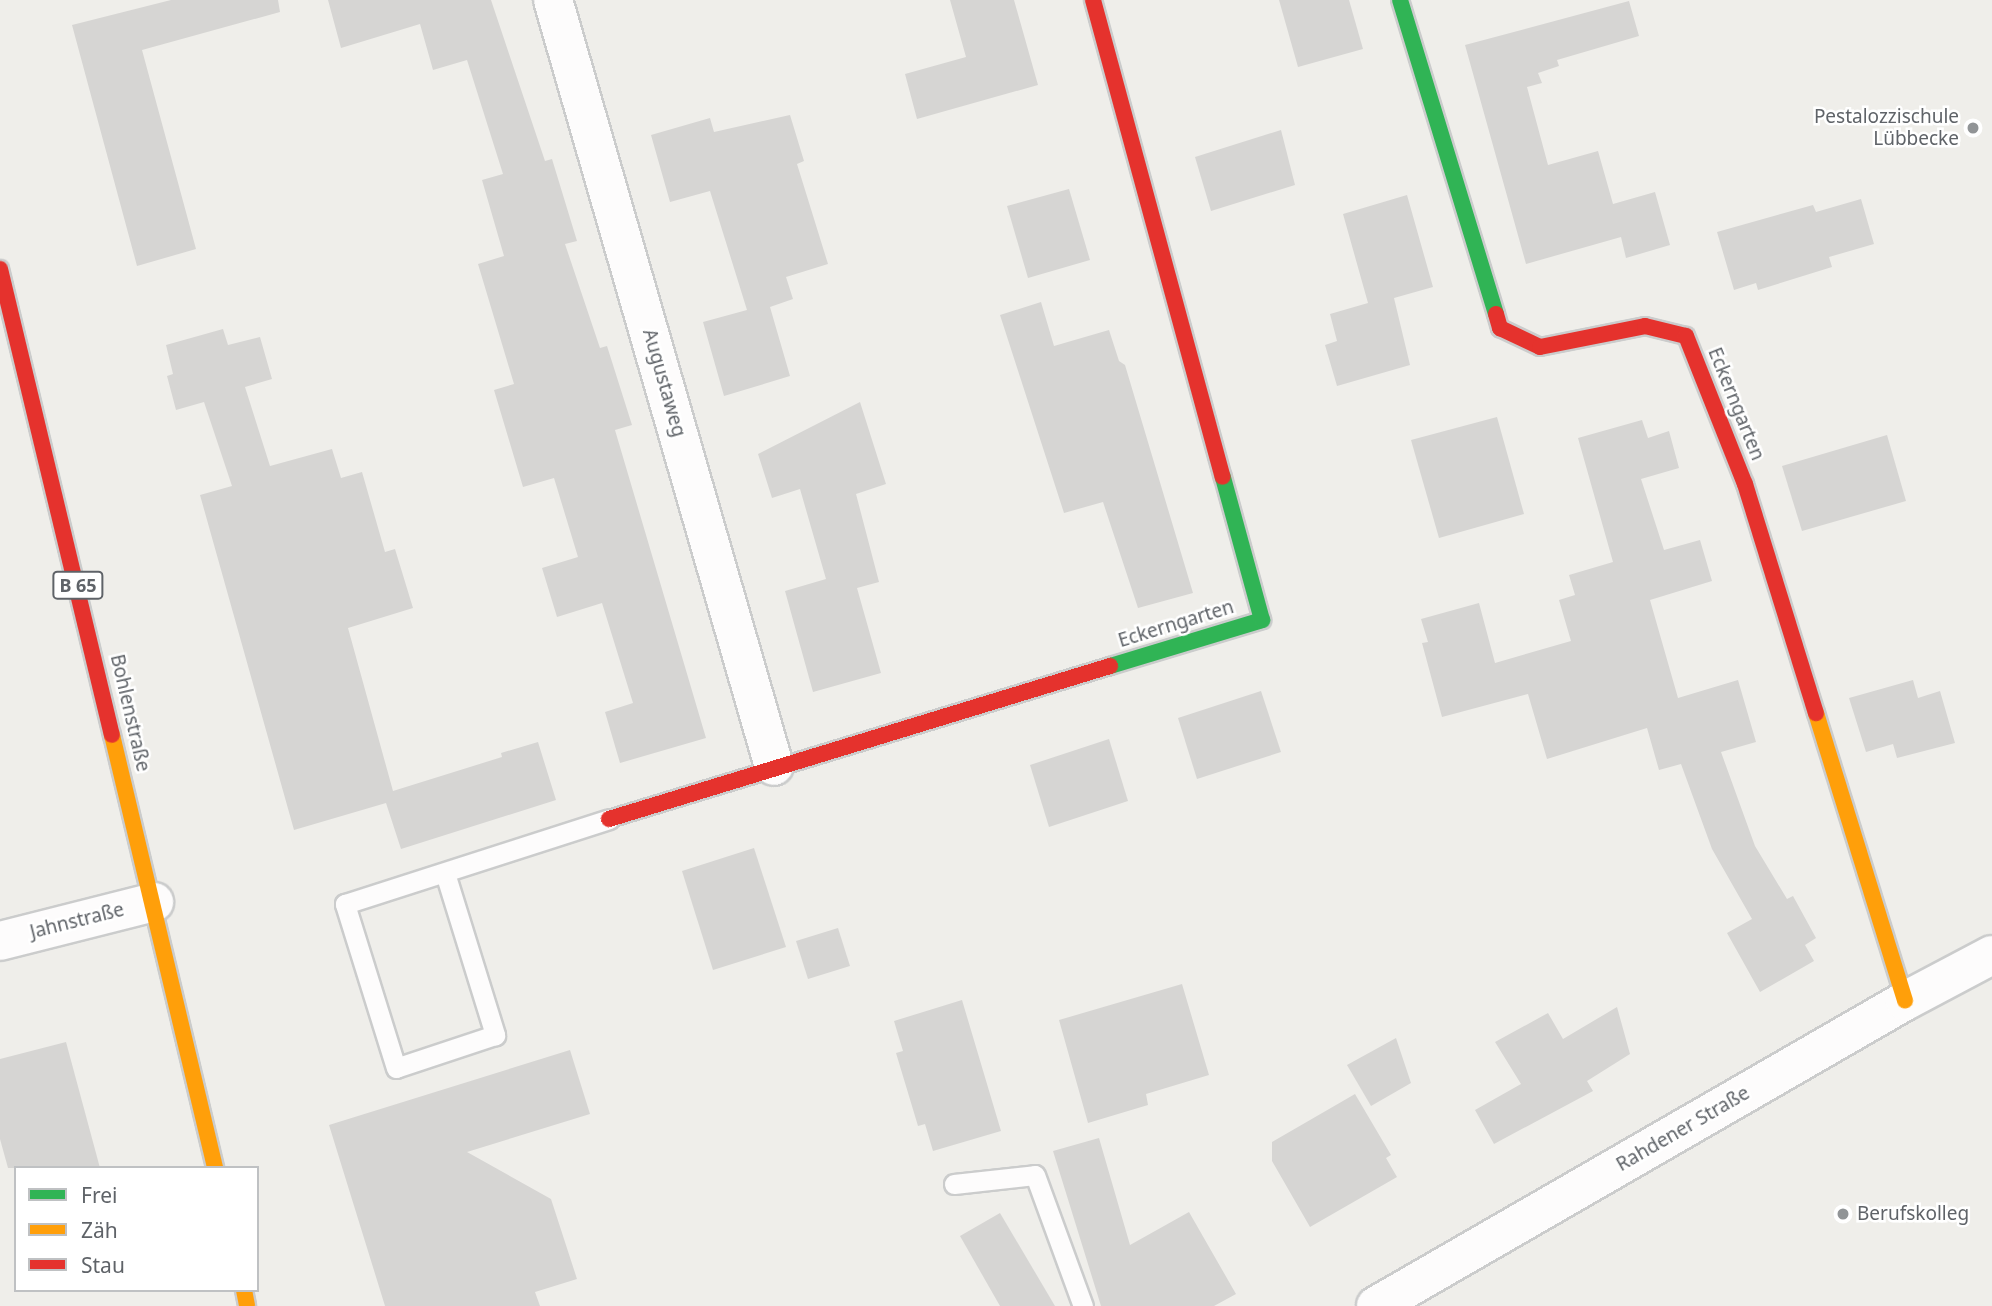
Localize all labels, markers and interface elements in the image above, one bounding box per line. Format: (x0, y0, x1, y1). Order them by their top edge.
place label: Pestalozzischule Lübbecke (1814, 106, 1959, 150)
marker: Pestalozzischule Lübbecke (1965, 120, 1981, 136)
street label: Augustaweg (638, 326, 690, 440)
street label: Eckerngarten (1703, 344, 1769, 464)
road number: B 65 (52, 570, 104, 600)
street label: Eckerngarten (1115, 596, 1237, 652)
street label: Bohlenstraße (105, 652, 155, 774)
street label: Jahnstraße (28, 898, 126, 944)
street label: Rahdener Straße (1612, 1082, 1754, 1176)
legend (14, 1166, 259, 1292)
text: Frei (81, 1181, 117, 1209)
place label: Berufskolleg (1857, 1203, 1969, 1225)
marker: Berufskolleg (1835, 1206, 1851, 1222)
text: Zäh (81, 1216, 118, 1244)
text: Stau (81, 1251, 125, 1279)

